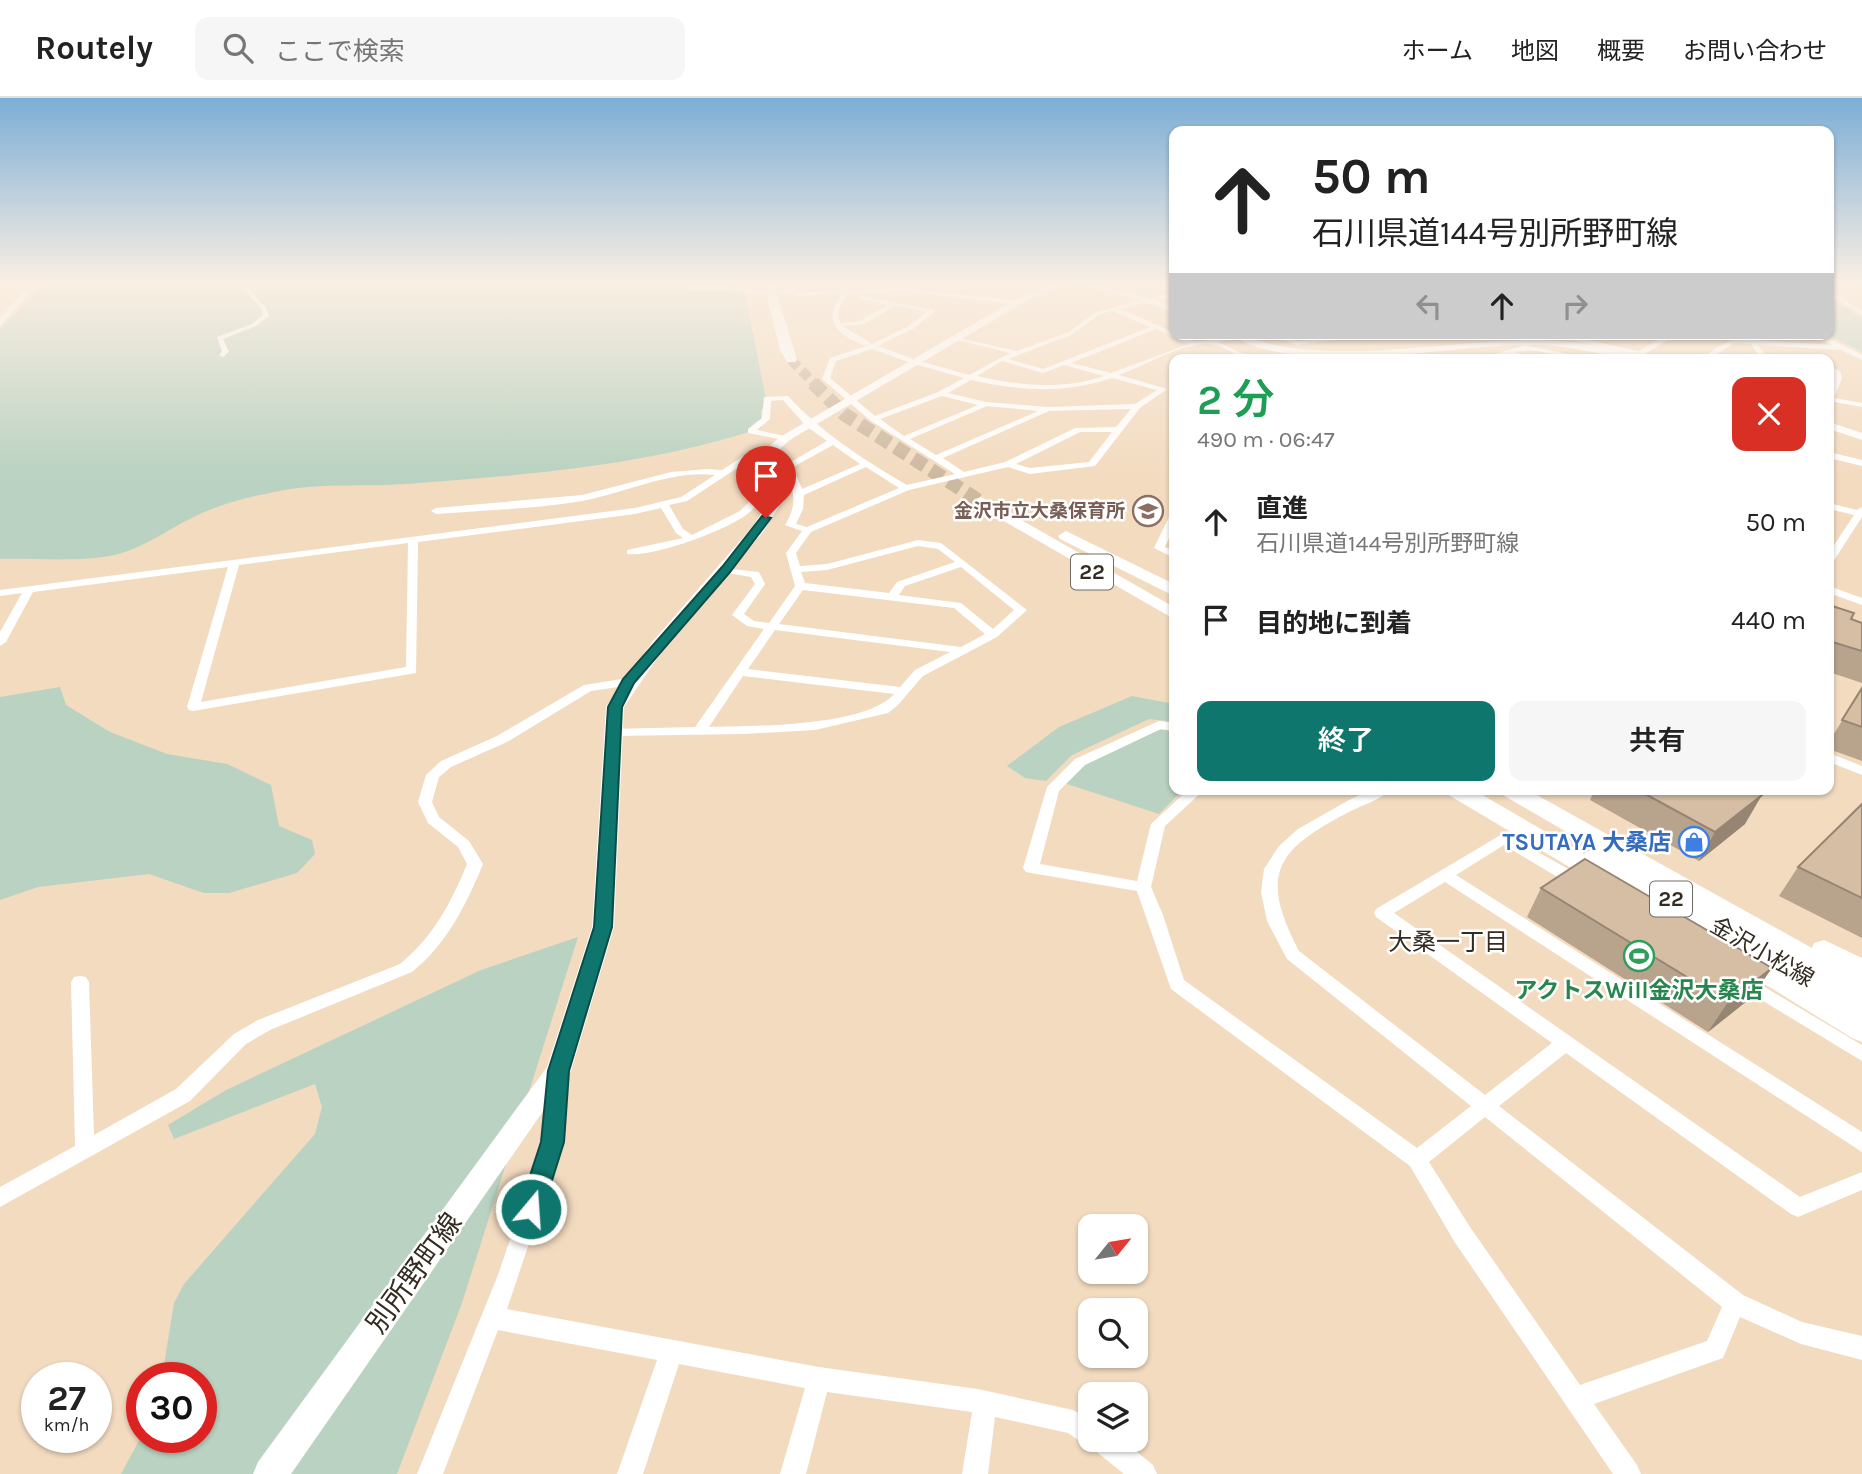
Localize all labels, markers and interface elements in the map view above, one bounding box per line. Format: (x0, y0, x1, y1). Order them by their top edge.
search box (195, 17, 685, 80)
text: Routely (35, 29, 153, 67)
icon: search (219, 29, 257, 67)
text: ここで検索 (275, 36, 405, 67)
text: ホーム (1402, 37, 1473, 65)
text: 地図 (1511, 37, 1559, 65)
text: 概要 (1597, 37, 1645, 65)
text: お問い合わせ (1683, 37, 1827, 65)
text: 50 m (1312, 148, 1430, 205)
icon: ahead (1197, 154, 1288, 245)
text: 石川県道144号別所野町線 (1312, 215, 1678, 252)
icon: left (1410, 287, 1448, 325)
icon: ahead (1483, 287, 1521, 325)
icon: right (1556, 287, 1594, 325)
text: 2 分 (1197, 375, 1275, 425)
button: close (1732, 377, 1806, 451)
text: 490 m · 06:47 (1197, 426, 1335, 453)
pin (736, 446, 796, 518)
icon: arrive (747, 457, 785, 495)
text: 直進 (1256, 493, 1308, 524)
school or university icon: 金沢市立大桑保育所 (1131, 494, 1165, 528)
place label: 金沢市立大桑保育所 (954, 500, 1125, 522)
icon: ahead (1197, 503, 1235, 541)
text: 50 m (1745, 507, 1806, 538)
text: 石川県道144号別所野町線 (1256, 530, 1519, 557)
road number: 22 (1071, 554, 1113, 589)
icon: arrive (1197, 601, 1235, 639)
text: 440 m (1731, 605, 1806, 636)
text: 目的地に到着 (1256, 608, 1412, 639)
button: 終了 (1197, 701, 1495, 781)
button: 共有 (1509, 701, 1806, 781)
shop icon: TSUTAYA 大桑店 (1677, 825, 1711, 859)
place label: TSUTAYA 大桑店 (1502, 829, 1671, 856)
road number: 22 (1650, 882, 1692, 916)
street label: 金沢小松線 (1705, 912, 1819, 992)
district label: 大桑一丁目 (1388, 928, 1508, 956)
sports icon: アクトスWill金沢大桑店 (1622, 939, 1656, 973)
place label: アクトスWill金沢大桑店 (1514, 977, 1764, 1004)
position arrow (494, 1172, 568, 1246)
street label: 別所野町線 (360, 1207, 468, 1339)
north arrow (1078, 1214, 1148, 1284)
map controls (1078, 1214, 1148, 1452)
button: search (1078, 1298, 1148, 1368)
speed limit sign: 30 (126, 1362, 217, 1453)
text: 27 (47, 1378, 86, 1419)
button: layers (1078, 1382, 1148, 1452)
text: km/h (44, 1414, 89, 1436)

